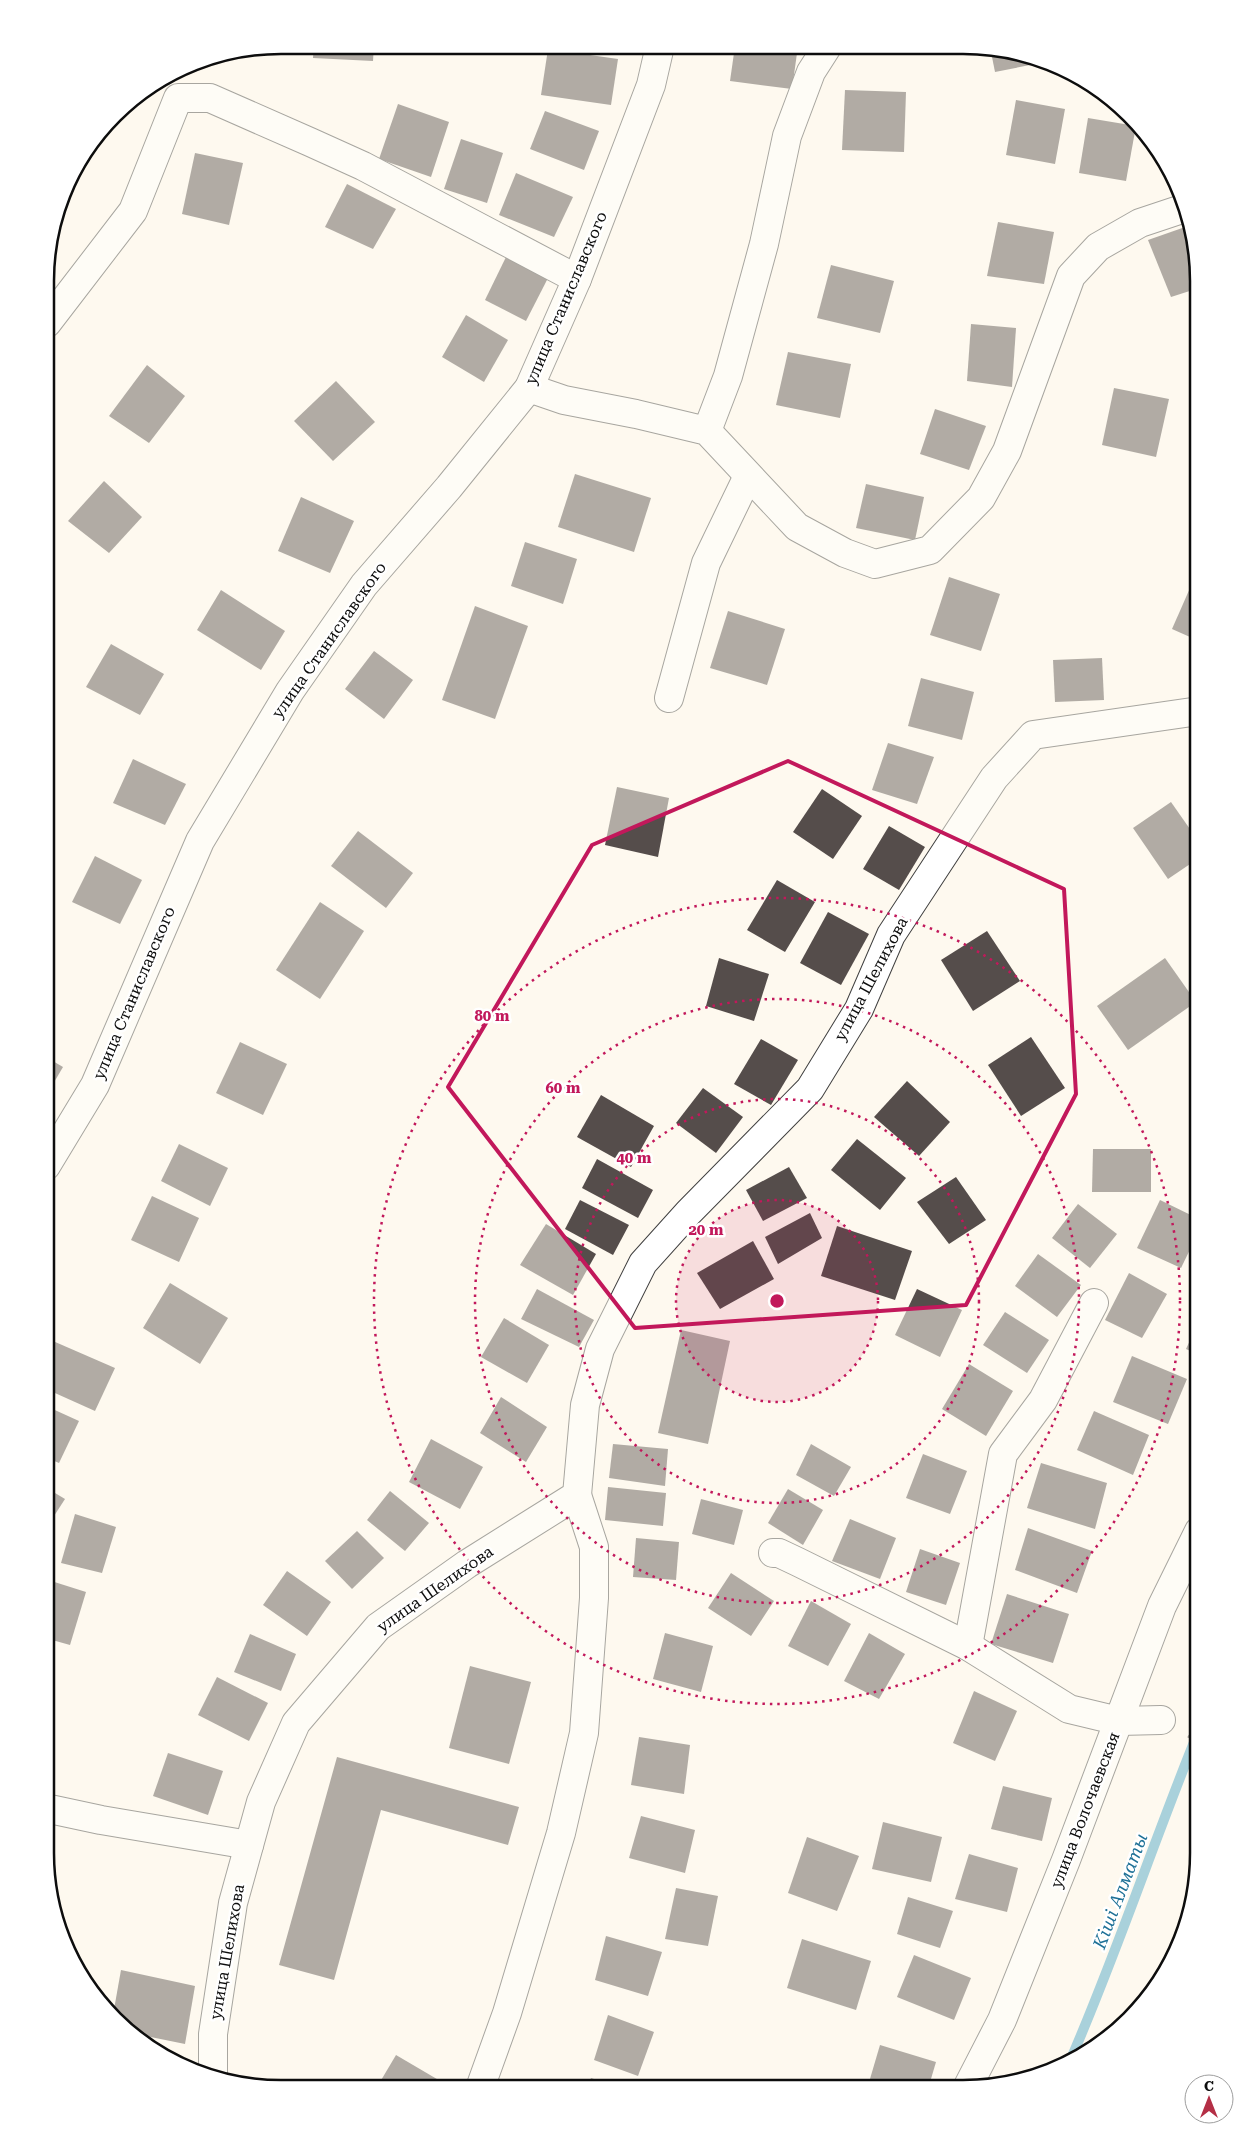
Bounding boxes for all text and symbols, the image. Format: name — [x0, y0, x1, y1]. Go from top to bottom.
street label: улица Станиславского — [521, 208, 611, 387]
street label: улица Станиславского — [268, 558, 390, 722]
street label: улица Станиславского — [89, 903, 179, 1082]
street label: улица Шелихова — [830, 914, 912, 1044]
text: 80 m — [474, 1007, 510, 1025]
text: 60 m — [545, 1079, 581, 1097]
text: 40 m — [616, 1149, 652, 1167]
text: 20 m — [688, 1221, 724, 1239]
centre of rings — [768, 1292, 786, 1310]
street label: улица Шелихова — [373, 1542, 497, 1636]
street label: улица Волочаевская — [1046, 1729, 1124, 1891]
water label: Кіші Алматы — [1088, 1830, 1152, 1953]
street label: улица Шелихова — [206, 1882, 248, 2021]
north arrow — [1184, 2074, 1234, 2124]
text: С — [1204, 2078, 1214, 2094]

